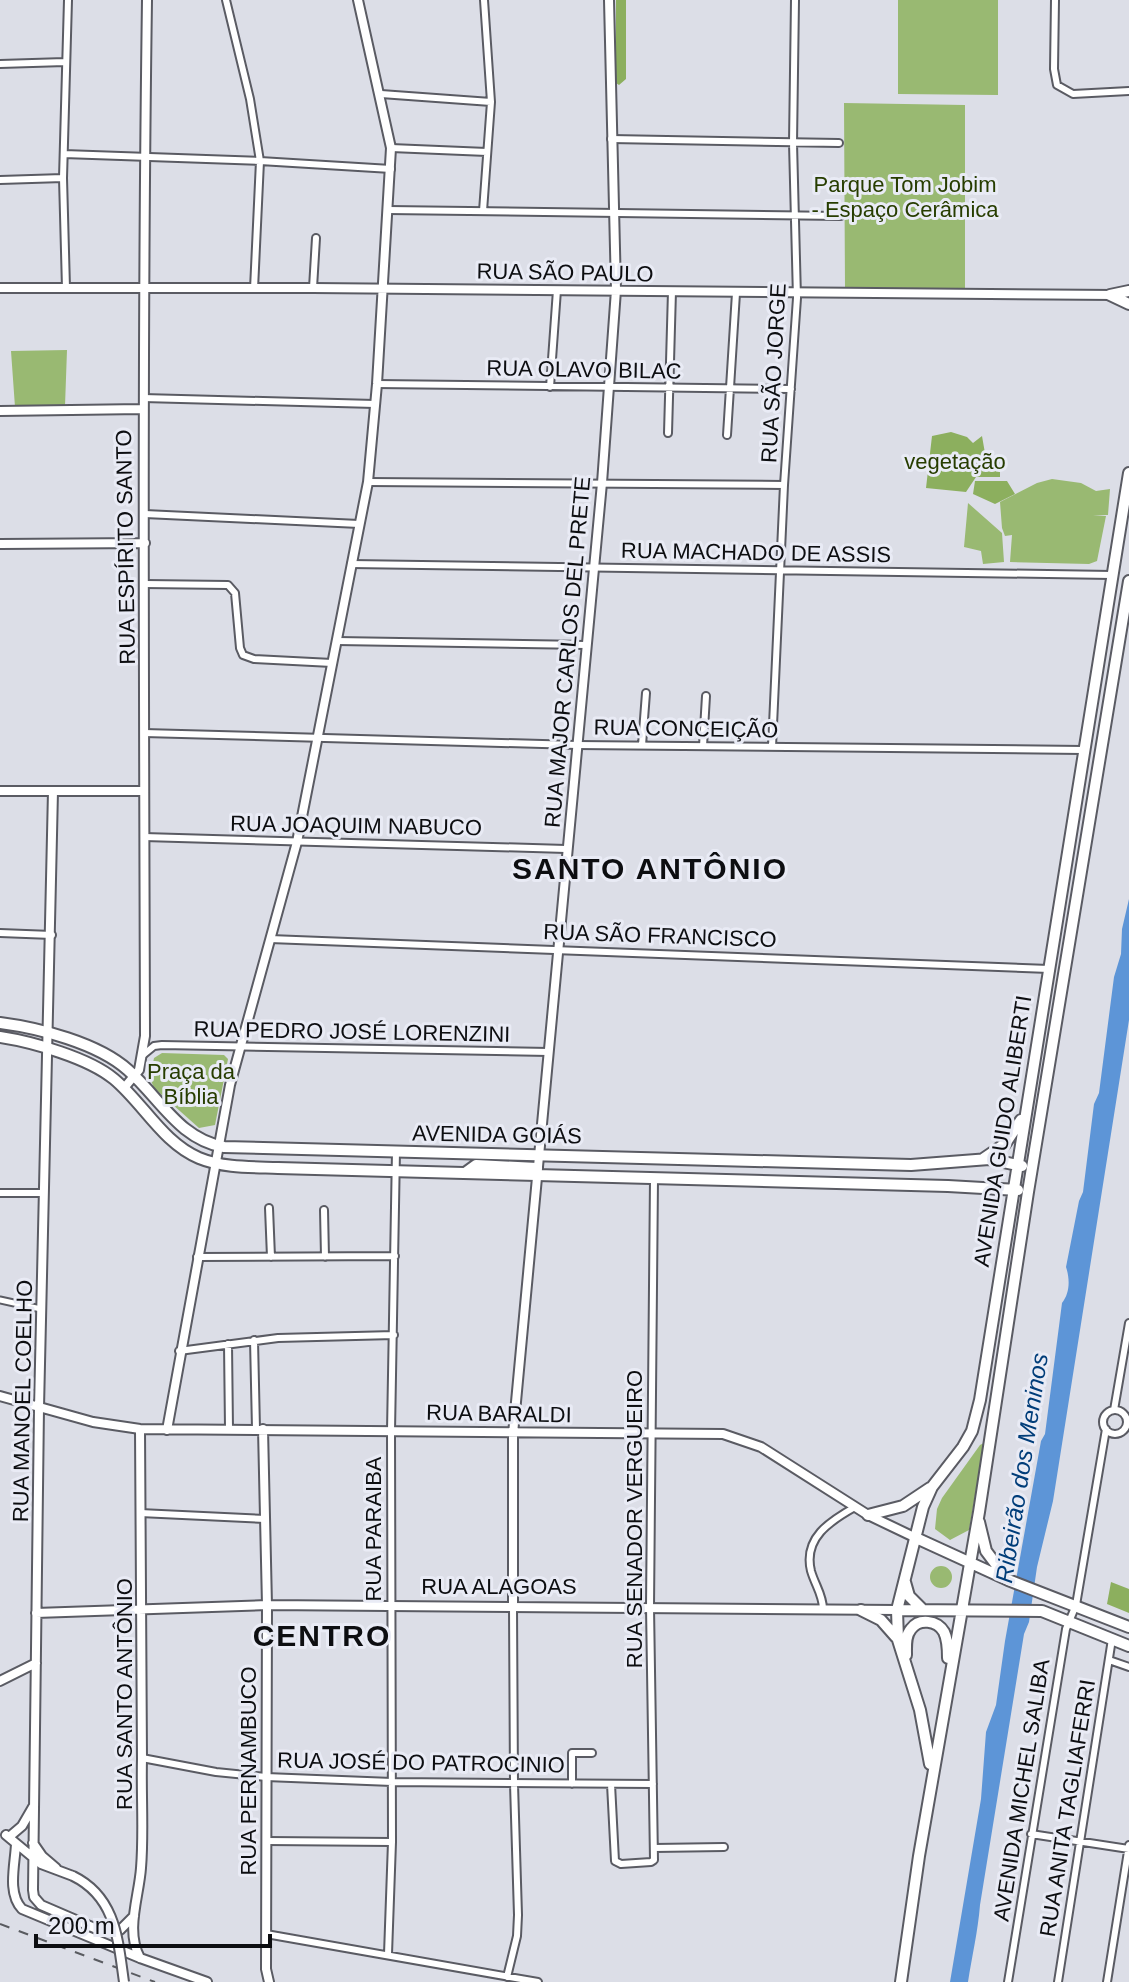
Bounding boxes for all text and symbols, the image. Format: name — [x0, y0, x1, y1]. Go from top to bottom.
park label: Parque Tom Jobim - Espaço Cerâmica — [811, 172, 999, 222]
street label: RUA SÃO PAULO — [476, 258, 654, 287]
street label: RUA SÃO JORGE — [756, 283, 791, 463]
street label: RUA OLAVO BILAC — [486, 355, 682, 384]
street label: RUA ESPÍRITO SANTO — [111, 429, 140, 665]
park label: vegetação — [904, 449, 1006, 474]
street label: RUA MAJOR CARLOS DEL PRETE — [540, 475, 595, 829]
street label: RUA MACHADO DE ASSIS — [621, 538, 891, 567]
street label: RUA CONCEIÇÃO — [593, 714, 778, 743]
street label: RUA JOAQUIM NABUCO — [230, 811, 482, 840]
district label: SANTO ANTÔNIO — [512, 852, 788, 885]
street label: RUA SÃO FRANCISCO — [543, 919, 777, 952]
street label: AVENIDA GUIDO ALIBERTI — [969, 994, 1036, 1268]
street label: RUA PEDRO JOSÉ LORENZINI — [193, 1016, 510, 1047]
park label: Praça da Bíblia — [147, 1059, 236, 1109]
street label: AVENIDA GOIÁS — [412, 1121, 582, 1148]
street label: RUA MANOEL COELHO — [8, 1280, 37, 1522]
water label: Ribeirão dos Meninos — [990, 1351, 1053, 1585]
street label: RUA SENADOR VERGUEIRO — [622, 1370, 647, 1668]
street label: RUA BARALDI — [426, 1400, 572, 1427]
street label: RUA PARAIBA — [361, 1456, 386, 1602]
street label: RUA ALAGOAS — [421, 1574, 577, 1599]
street label: RUA SANTO ANTÔNIO — [112, 1578, 137, 1810]
district label: CENTRO — [253, 1619, 391, 1652]
street label: AVENIDA MICHEL SALIBA — [988, 1657, 1055, 1923]
street label: RUA PERNAMBUCO — [236, 1666, 261, 1876]
street label: RUA ANITA TAGLIAFERRI — [1035, 1678, 1100, 1939]
street label: RUA JOSÉ DO PATROCINIO — [277, 1747, 565, 1778]
scale bar — [36, 1898, 270, 1948]
text: 200 m — [48, 1912, 115, 1939]

